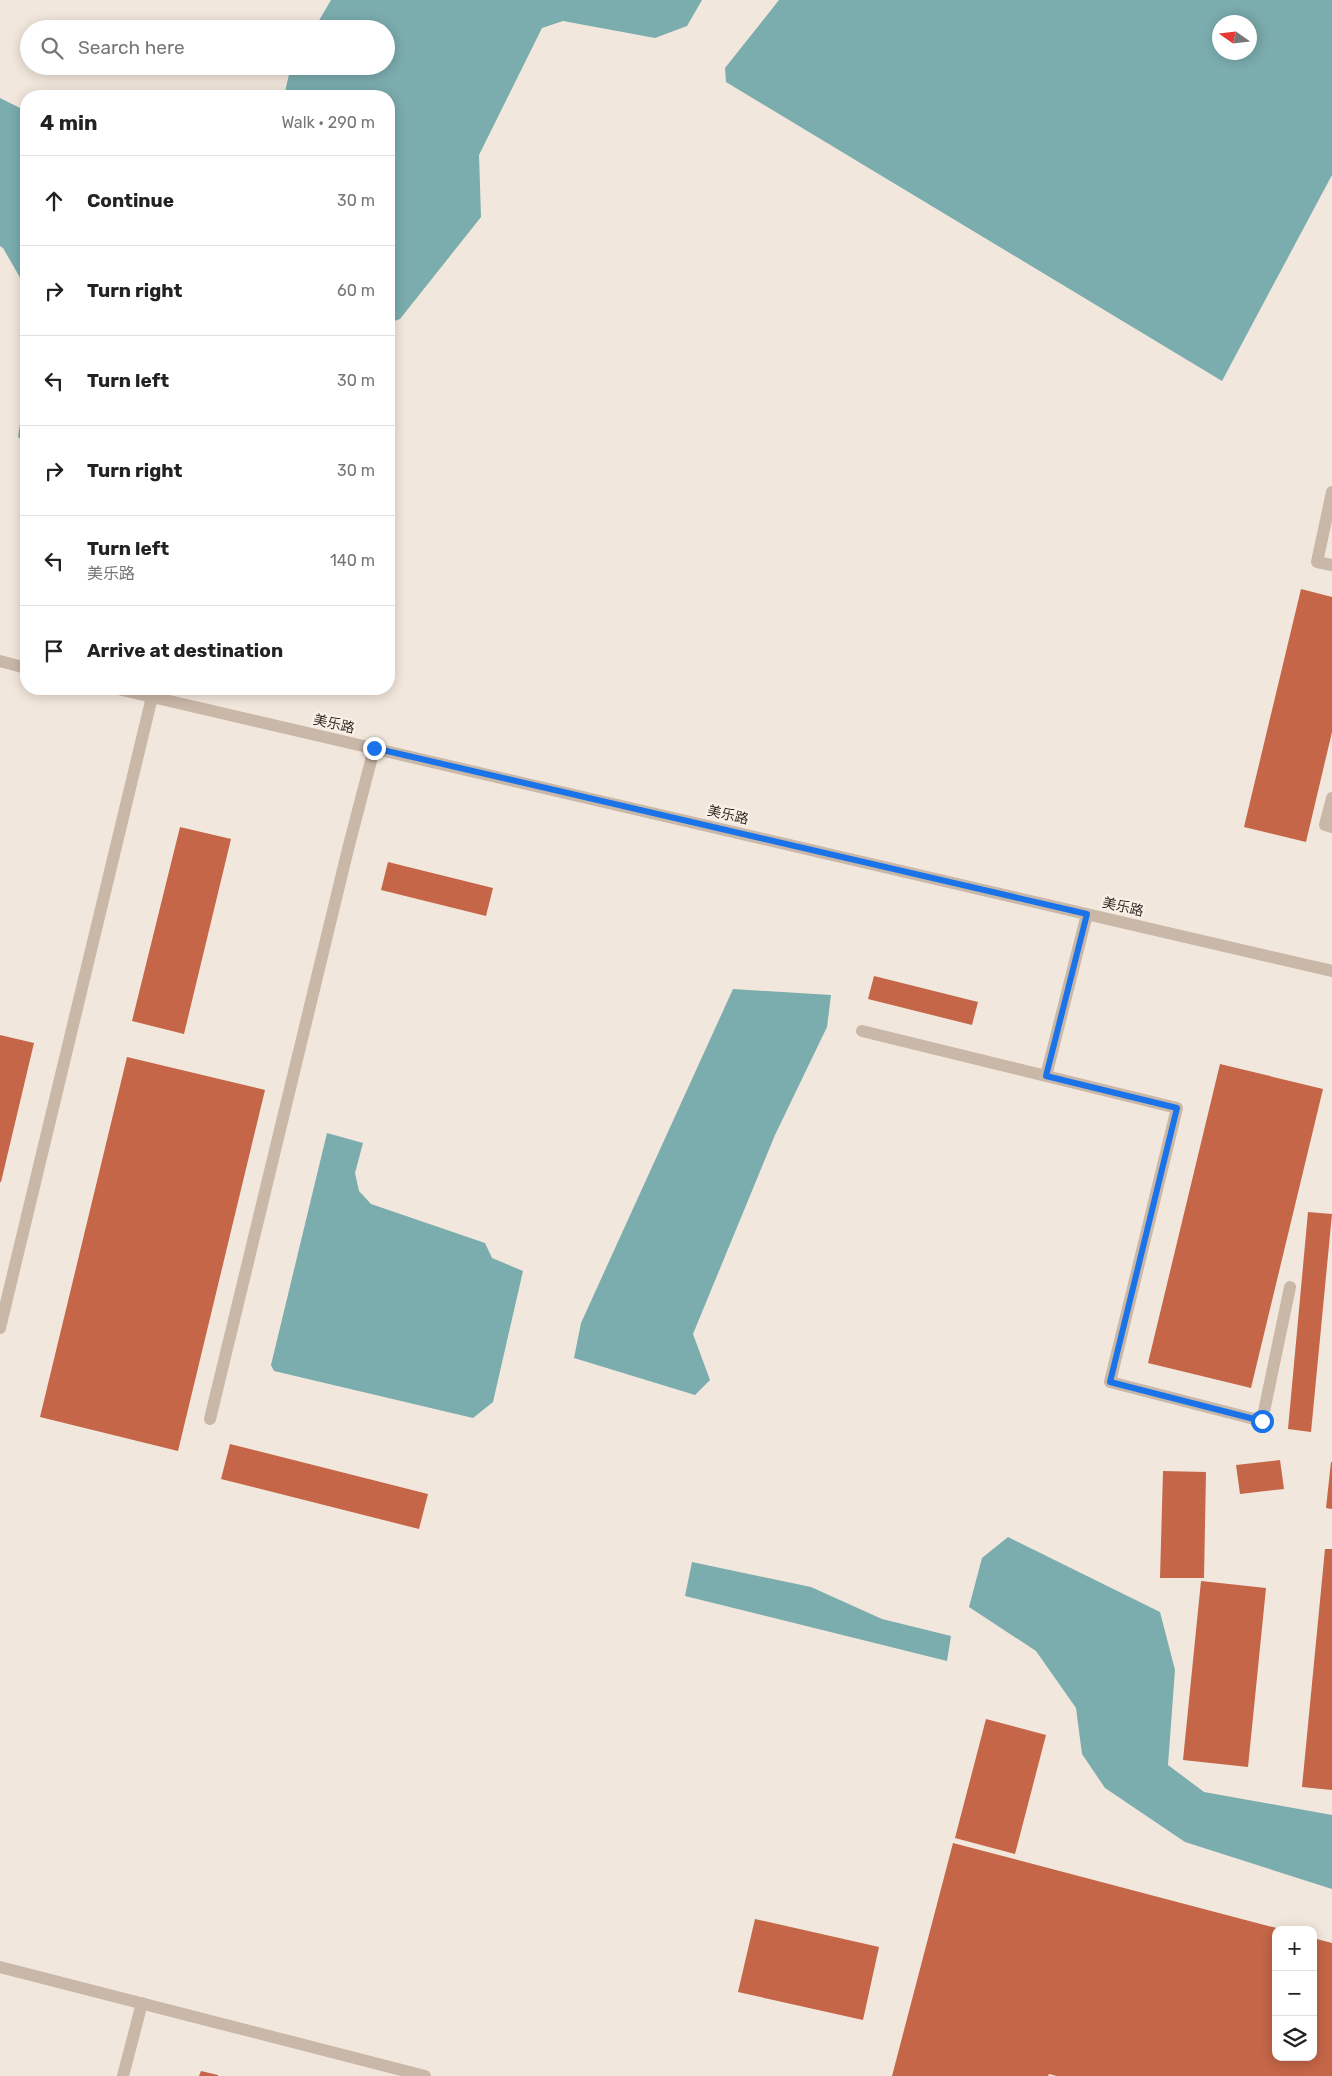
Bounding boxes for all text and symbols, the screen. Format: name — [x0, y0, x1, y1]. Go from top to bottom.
north arrow — [1212, 15, 1257, 60]
search box — [20, 20, 395, 75]
icon: search — [38, 34, 66, 62]
text: Search here — [78, 36, 185, 59]
text: 4 min — [40, 110, 98, 135]
text: Walk · 290 m — [281, 113, 375, 132]
icon: ahead — [40, 187, 68, 215]
text: Continue — [87, 189, 174, 212]
text: 30 m — [337, 191, 375, 210]
icon: right — [40, 277, 68, 305]
text: Turn right — [87, 279, 182, 302]
text: 60 m — [337, 281, 375, 300]
icon: left — [40, 367, 68, 395]
text: Turn left — [87, 369, 169, 392]
text: 30 m — [337, 371, 375, 390]
icon: right — [40, 457, 68, 485]
text: Turn right — [87, 459, 182, 482]
text: 30 m — [337, 461, 375, 480]
text: Turn left — [87, 537, 169, 560]
icon: left — [40, 547, 68, 575]
text: 140 m — [330, 551, 375, 570]
text: 美乐路 — [87, 564, 135, 583]
icon: arrive — [40, 637, 68, 665]
text: Arrive at destination — [87, 639, 283, 662]
street label: 美乐路 — [312, 711, 356, 737]
route end — [363, 737, 386, 760]
street label: 美乐路 — [706, 802, 750, 828]
street label: 美乐路 — [1101, 894, 1145, 920]
route start — [1251, 1410, 1274, 1433]
map controls — [1272, 1926, 1317, 2061]
button: + — [1272, 1926, 1317, 1971]
button: − — [1272, 1971, 1317, 2016]
button: layers — [1272, 2016, 1317, 2061]

